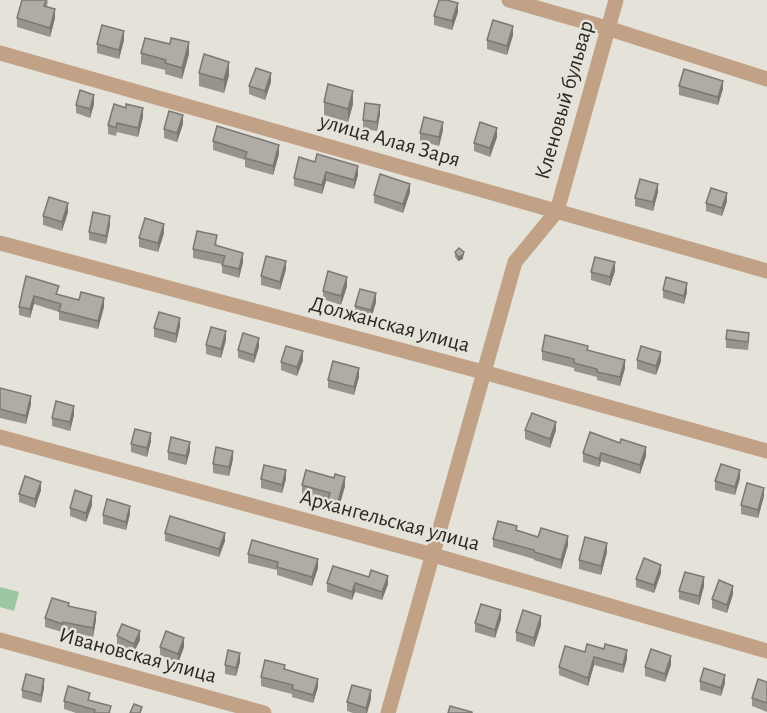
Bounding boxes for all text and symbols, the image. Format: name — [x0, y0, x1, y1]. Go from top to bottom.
street label: Кленовый бульвар — [531, 18, 597, 182]
street label: улица Алая Заря — [316, 109, 463, 171]
street label: Должанская улица — [308, 292, 472, 356]
street label: Архангельская улица — [298, 485, 482, 555]
street label: Ивановская улица — [57, 623, 219, 687]

